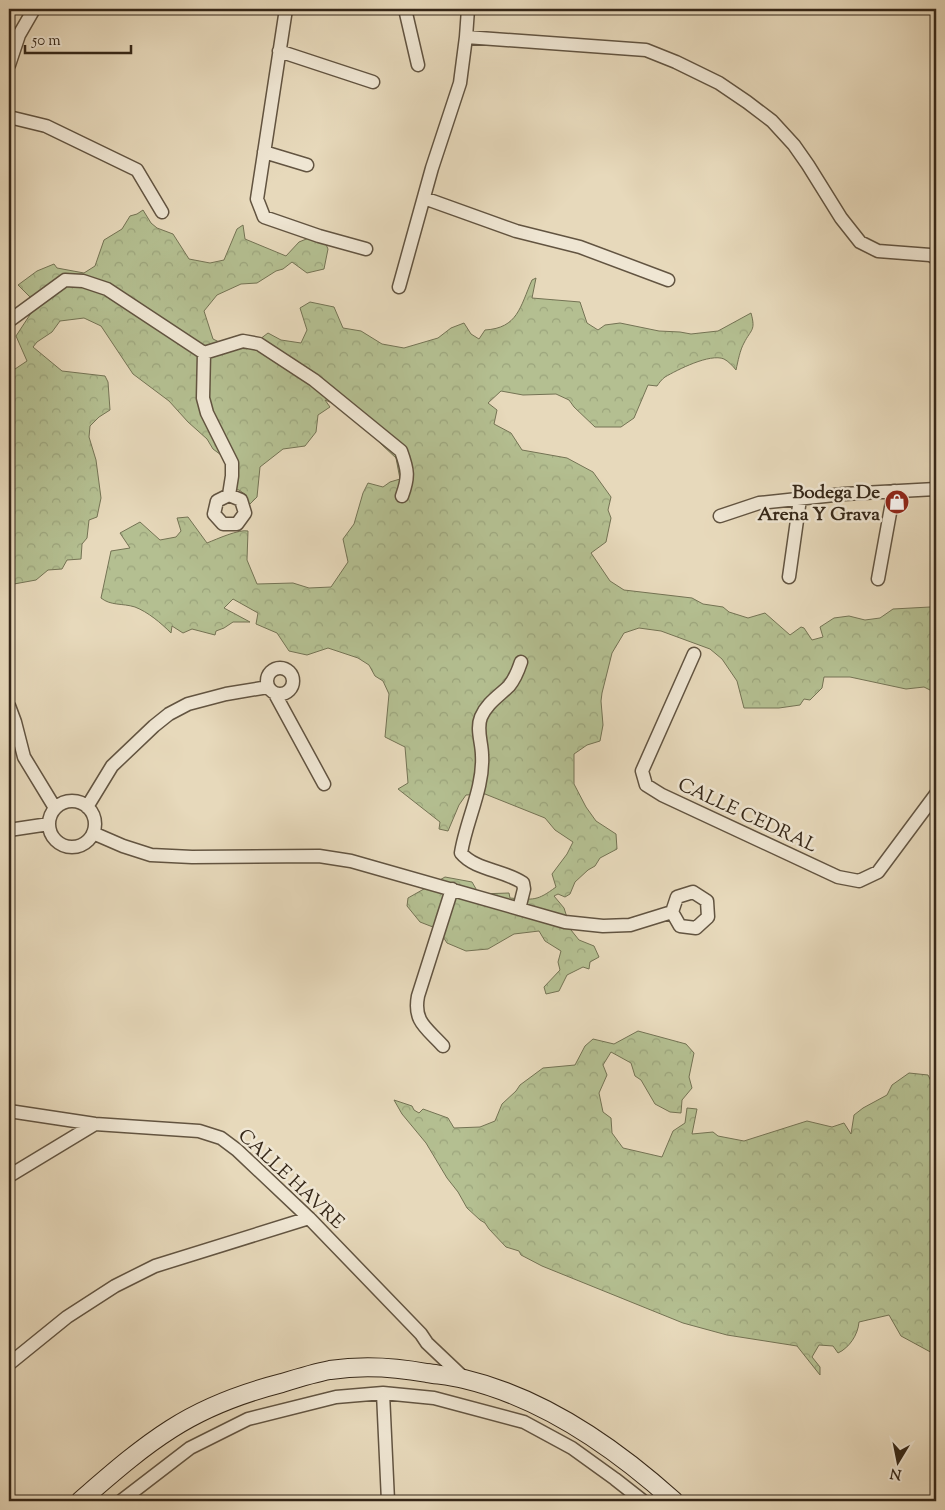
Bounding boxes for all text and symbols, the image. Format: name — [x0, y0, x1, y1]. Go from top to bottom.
scale bar — [25, 22, 131, 54]
text: 50 m — [31, 31, 61, 52]
place label: Bodega De Arena Y Grava — [758, 480, 880, 529]
shop icon: Bodega De Arena Y Grava — [884, 489, 910, 515]
street label: CALLE CEDRAL — [673, 772, 821, 861]
street label: CALLE HAVRE — [231, 1123, 350, 1237]
north arrow — [872, 1438, 922, 1488]
text: N — [889, 1462, 903, 1484]

